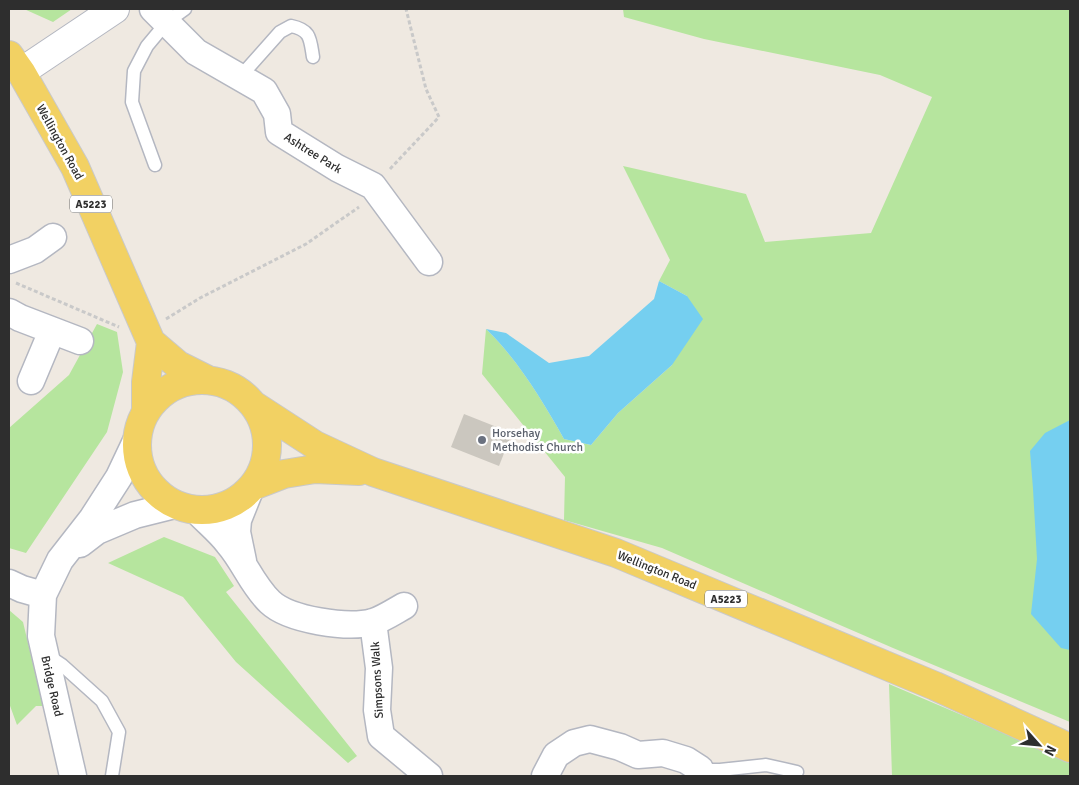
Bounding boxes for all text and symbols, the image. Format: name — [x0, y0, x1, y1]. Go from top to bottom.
street label: Wellington Road — [33, 102, 86, 183]
street label: Ashtree Park — [281, 130, 344, 177]
road number: A5223 — [70, 195, 112, 212]
place label: Horsehay Methodist Church — [492, 426, 583, 455]
marker: Horsehay Methodist Church — [476, 434, 488, 446]
street label: Wellington Road — [615, 548, 699, 593]
road number: A5223 — [705, 590, 747, 608]
street label: Simpsons Walk — [368, 641, 387, 719]
street label: Bridge Road — [37, 654, 66, 718]
north arrow — [1014, 720, 1064, 770]
text: N — [1040, 742, 1060, 759]

